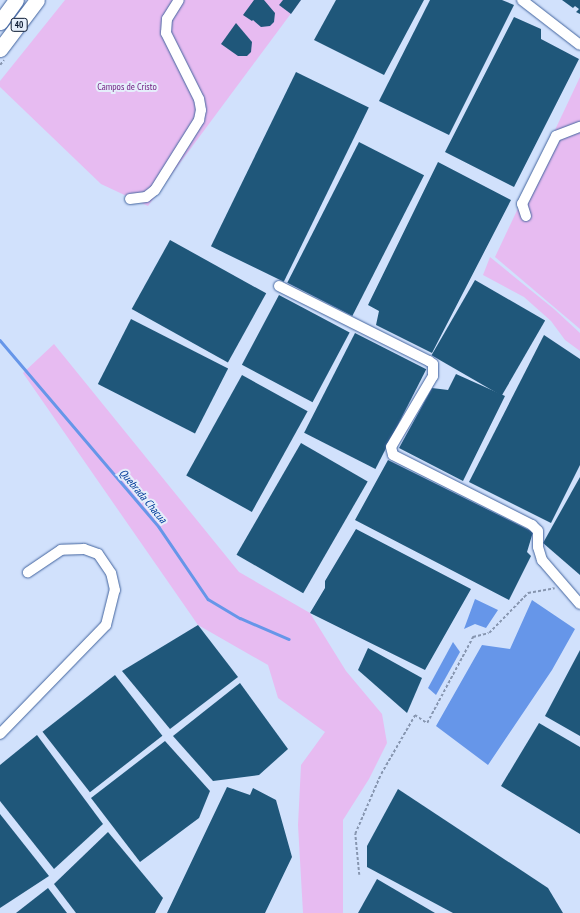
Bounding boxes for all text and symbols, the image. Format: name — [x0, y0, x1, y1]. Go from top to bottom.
road number: 40 — [10, 18, 28, 32]
park label: Campos de Cristo — [97, 81, 157, 93]
water label: Quebrada Chacua — [117, 466, 169, 526]

